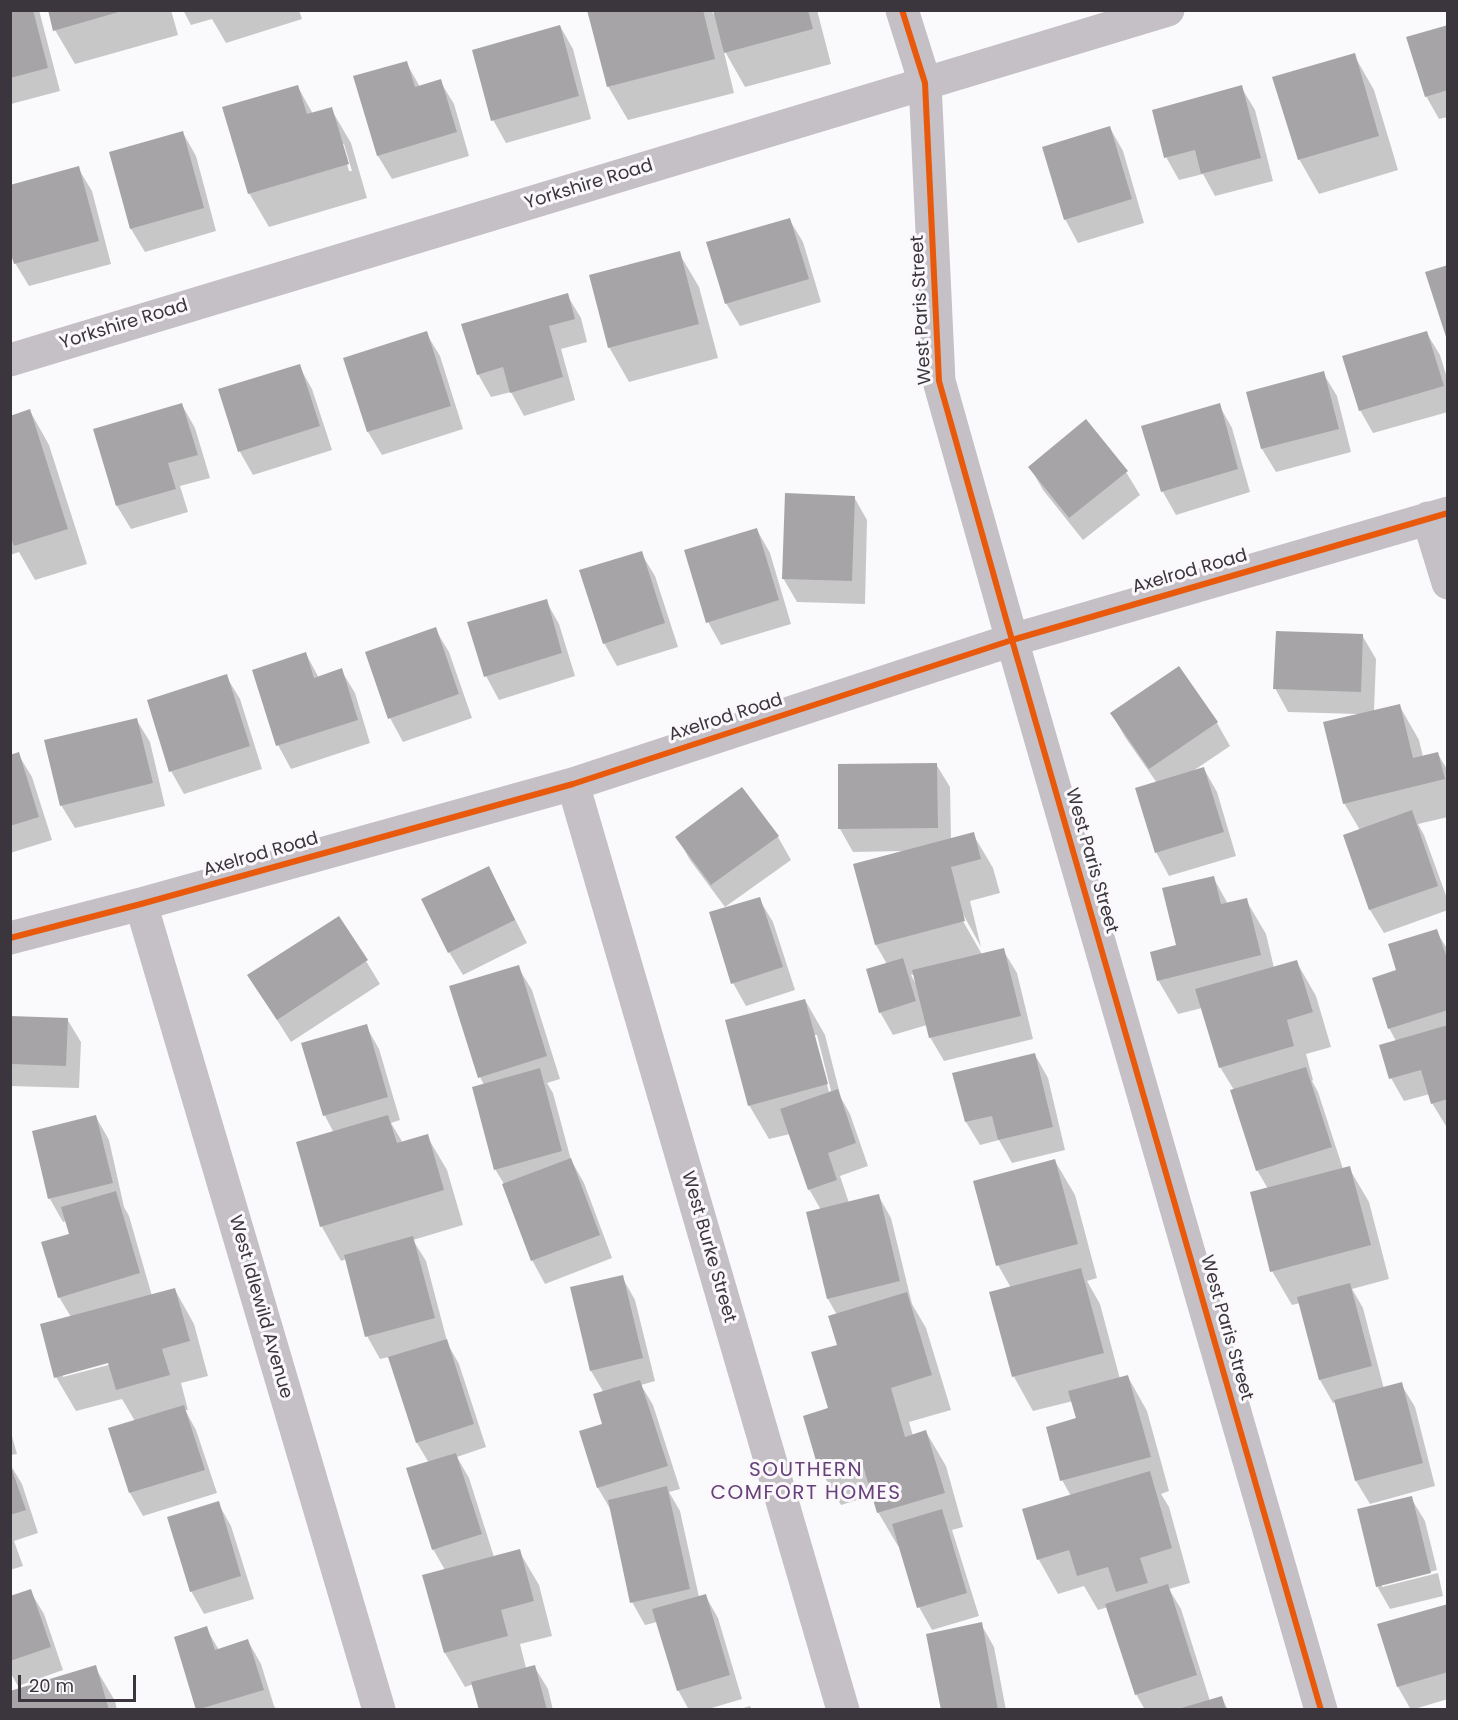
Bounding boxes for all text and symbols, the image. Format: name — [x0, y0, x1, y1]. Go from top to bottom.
street label: Yorkshire Road — [522, 155, 656, 215]
street label: West Paris Street — [907, 234, 937, 386]
street label: Yorkshire Road — [57, 295, 191, 355]
street label: Axelrod Road — [1130, 545, 1250, 599]
street label: Axelrod Road — [666, 689, 786, 747]
street label: West Paris Street — [1060, 786, 1122, 936]
street label: Axelrod Road — [201, 828, 321, 882]
street label: West Burke Street — [676, 1169, 740, 1325]
street label: West Idlewild Avenue — [223, 1213, 297, 1401]
street label: West Paris Street — [1195, 1253, 1257, 1403]
district label: SOUTHERN COMFORT HOMES — [711, 1459, 901, 1506]
scale bar — [21, 1663, 140, 1701]
text: 20 m — [29, 1673, 74, 1698]

